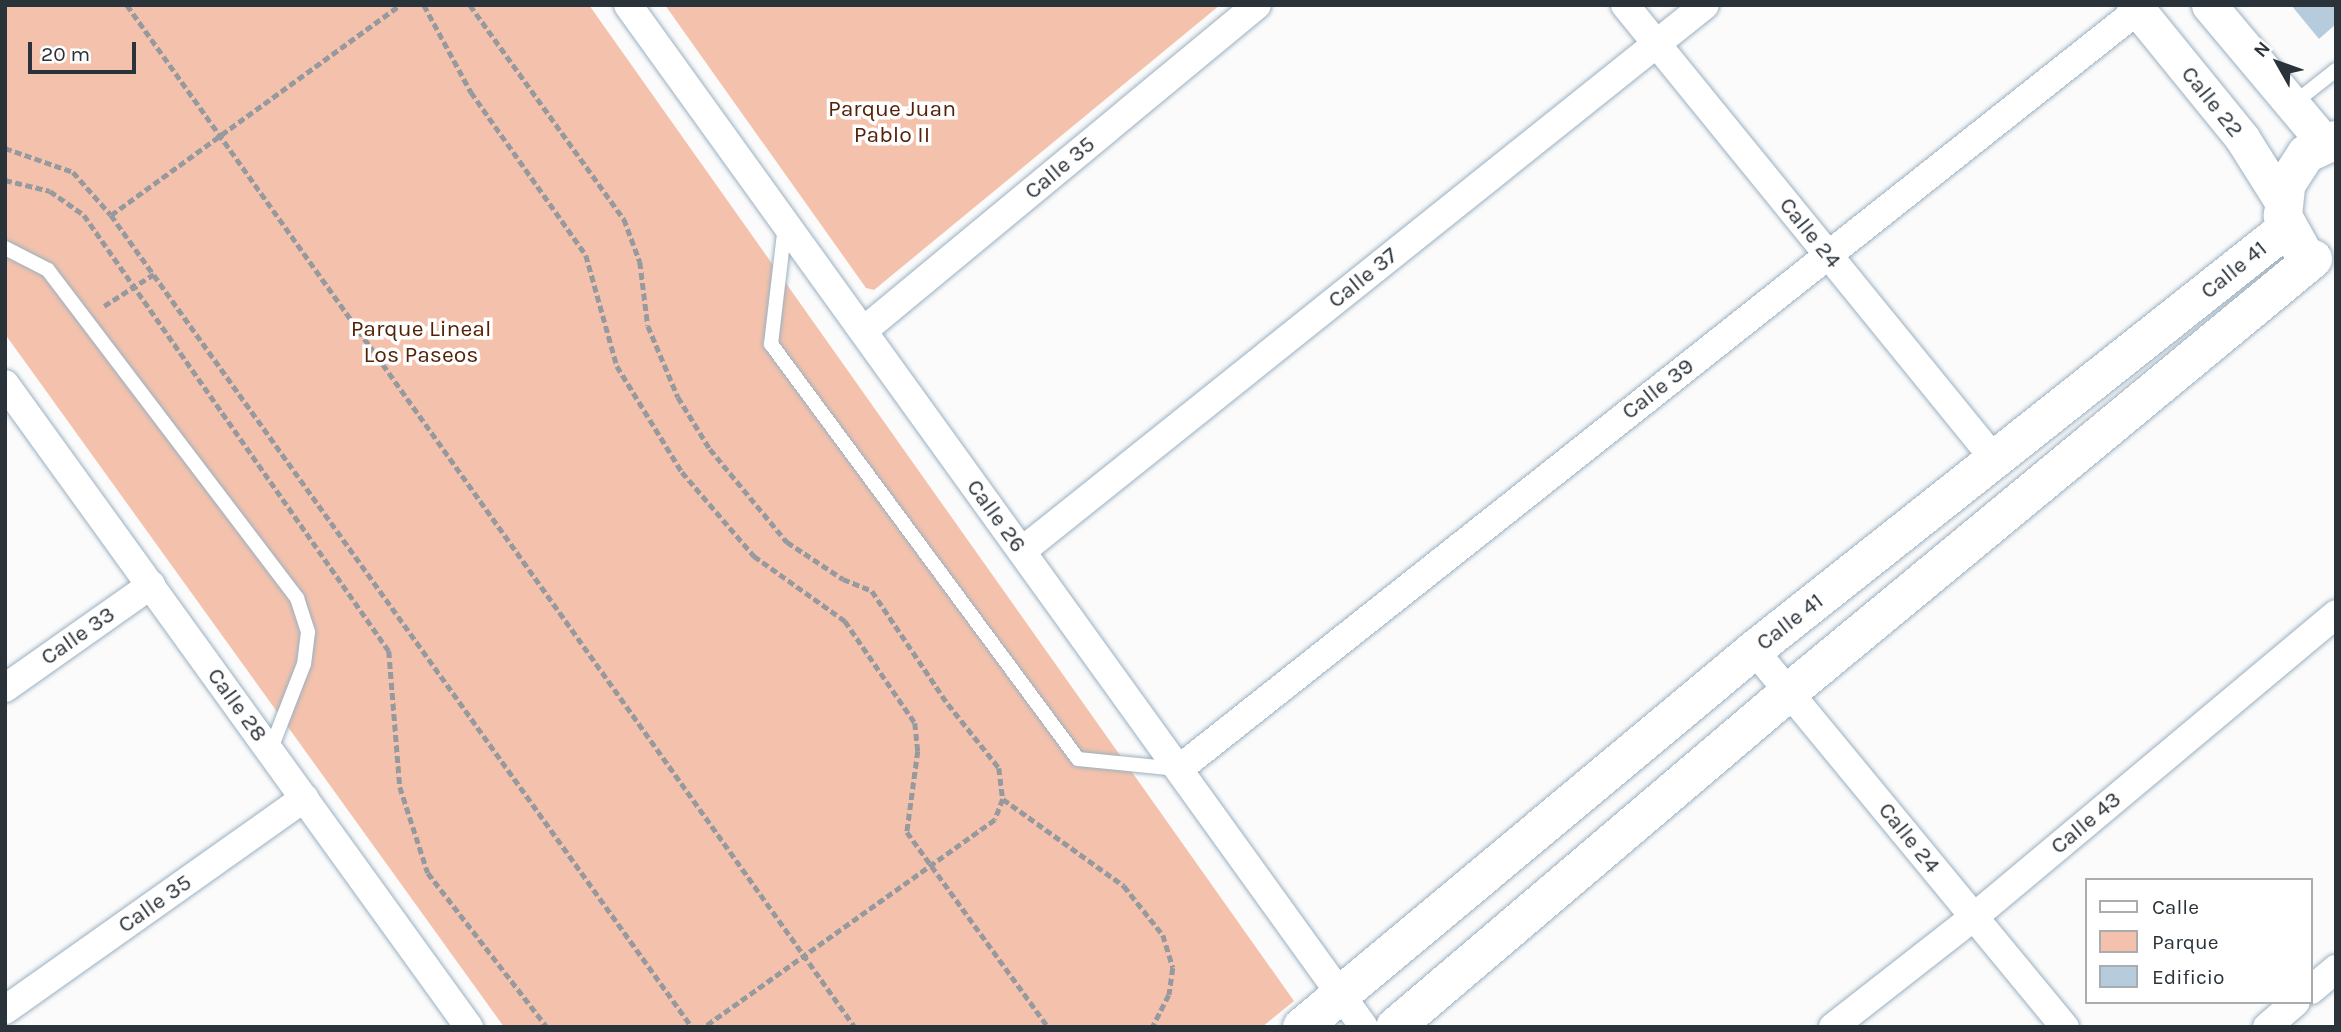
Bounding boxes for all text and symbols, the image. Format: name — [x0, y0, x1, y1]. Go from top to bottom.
scale bar — [32, 28, 140, 72]
north arrow — [2243, 28, 2313, 98]
text: N — [2249, 37, 2275, 62]
text: 20 m — [41, 42, 90, 66]
street label: Calle 22 — [2175, 61, 2249, 143]
park label: Parque Juan Pablo II — [828, 95, 956, 149]
street label: Calle 35 — [1019, 131, 1101, 205]
street label: Calle 24 — [1773, 192, 1847, 274]
street label: Calle 41 — [2195, 235, 2273, 305]
street label: Calle 37 — [1323, 242, 1403, 314]
park label: Parque Lineal Los Paseos — [351, 315, 491, 369]
street label: Calle 39 — [1616, 352, 1700, 426]
street label: Calle 26 — [960, 474, 1032, 558]
street label: Calle 41 — [1751, 587, 1829, 657]
street label: Calle 33 — [36, 601, 120, 671]
street label: Calle 28 — [201, 663, 273, 747]
street label: Calle 43 — [2045, 786, 2127, 860]
street label: Calle 24 — [1872, 797, 1946, 879]
street label: Calle 35 — [113, 869, 197, 939]
legend — [2086, 878, 2313, 1004]
text: Calle — [2152, 895, 2199, 919]
text: Parque — [2152, 930, 2219, 954]
text: Edificio — [2152, 965, 2225, 989]

